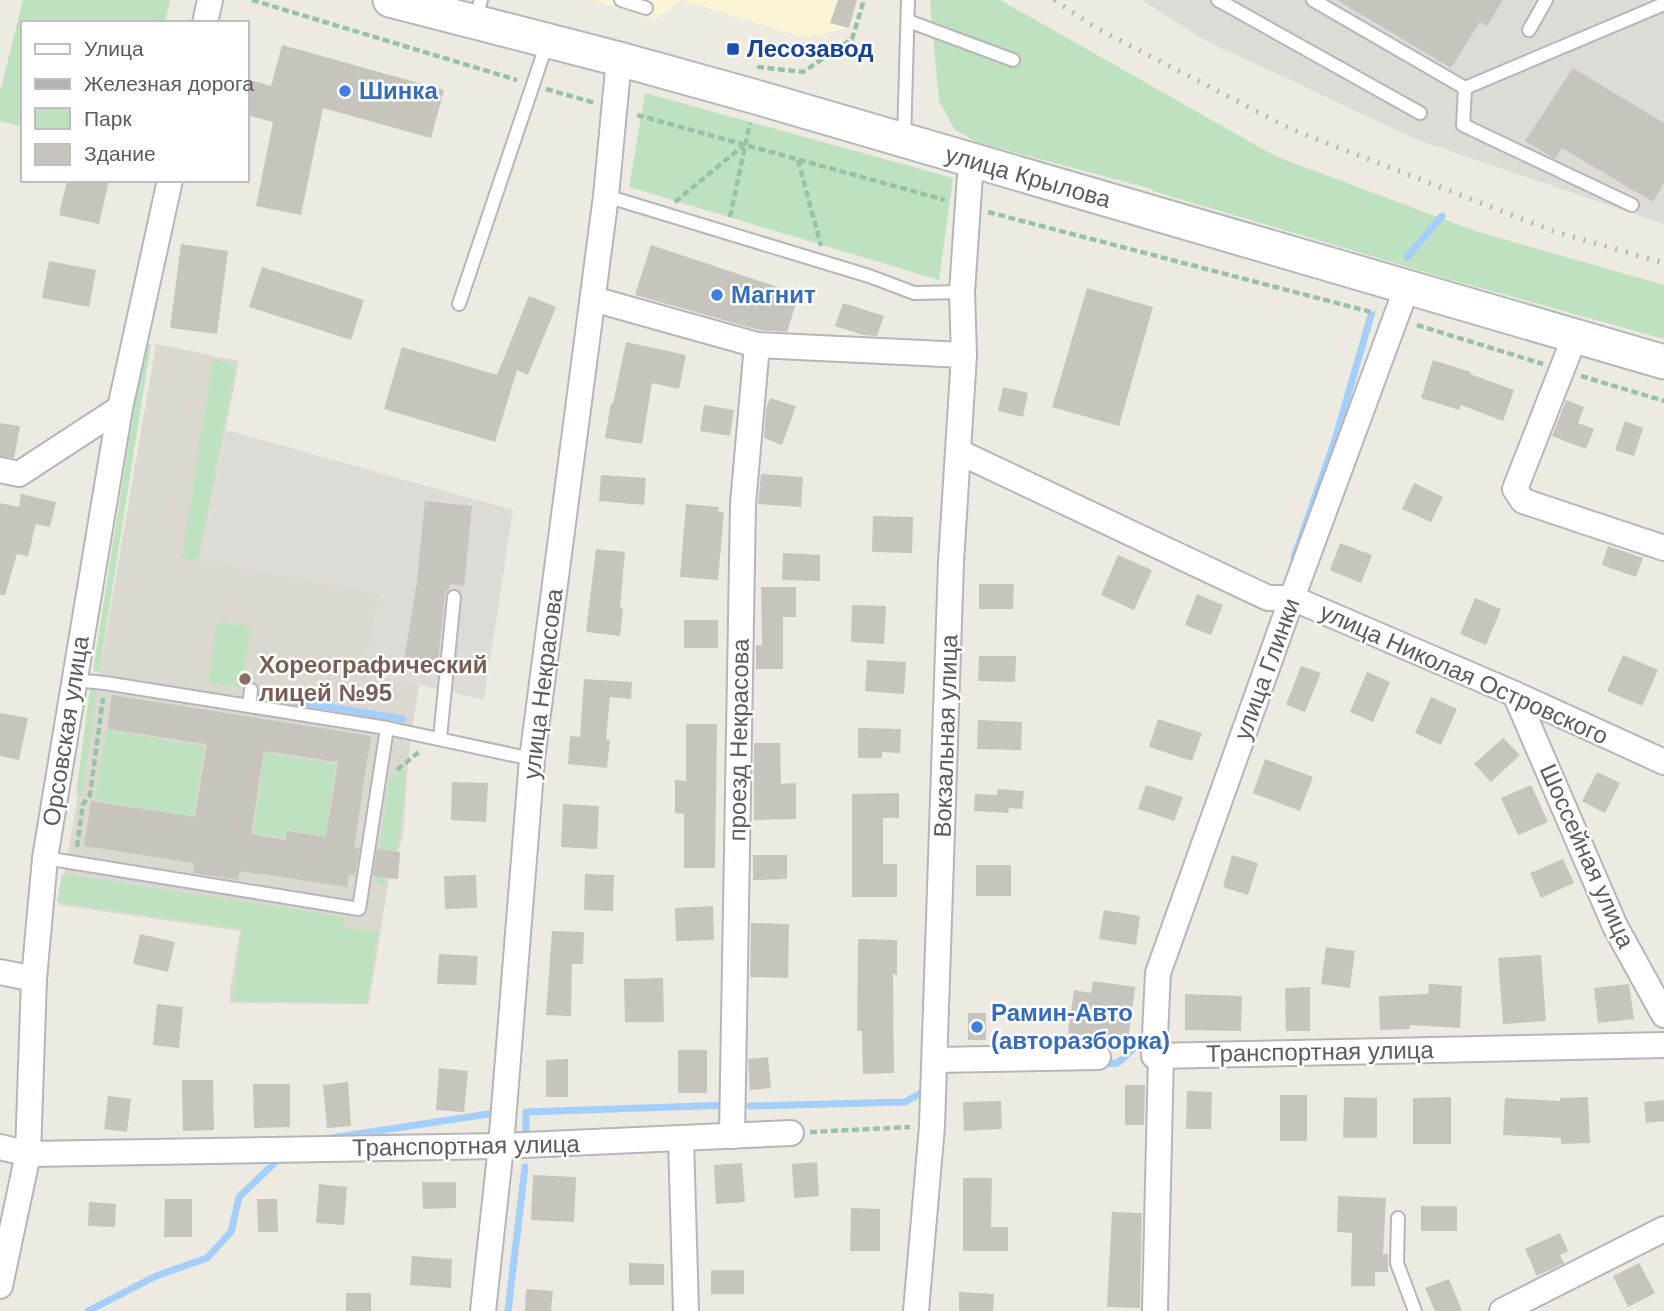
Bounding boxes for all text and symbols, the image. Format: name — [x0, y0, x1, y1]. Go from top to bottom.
legend — [21, 21, 248, 182]
place label: Лесозавод — [747, 35, 874, 62]
text: Улица — [84, 37, 144, 60]
marker: Лесозавод — [725, 41, 741, 57]
text: Железная дорога — [84, 72, 254, 95]
place label: Шинка — [359, 77, 438, 104]
marker: Шинка — [337, 83, 353, 99]
text: Парк — [84, 107, 132, 130]
street label: улица Крылова — [942, 140, 1115, 213]
text: Здание — [84, 142, 156, 165]
place label: Магнит — [731, 281, 816, 308]
marker: Магнит — [709, 287, 725, 303]
street label: улица Некрасова — [517, 586, 568, 781]
street label: улица Глинки — [1228, 594, 1305, 743]
street label: улица Николая Островского — [1316, 598, 1612, 749]
street label: Орсовская улица — [37, 633, 94, 828]
street label: Вокзальная улица — [928, 633, 963, 838]
street label: проезд Некрасова — [723, 638, 754, 842]
place label: Хореографический лицей №95 — [259, 651, 488, 706]
marker: Хореографический лицей №95 — [237, 671, 253, 687]
street label: Шоссейная улица — [1535, 760, 1640, 952]
place label: Рамин-Авто (авторазборка) — [991, 999, 1170, 1054]
marker: Рамин-Авто (авторазборка) — [969, 1019, 985, 1035]
street label: Транспортная улица — [1206, 1036, 1435, 1067]
street label: Транспортная улица — [352, 1130, 581, 1161]

